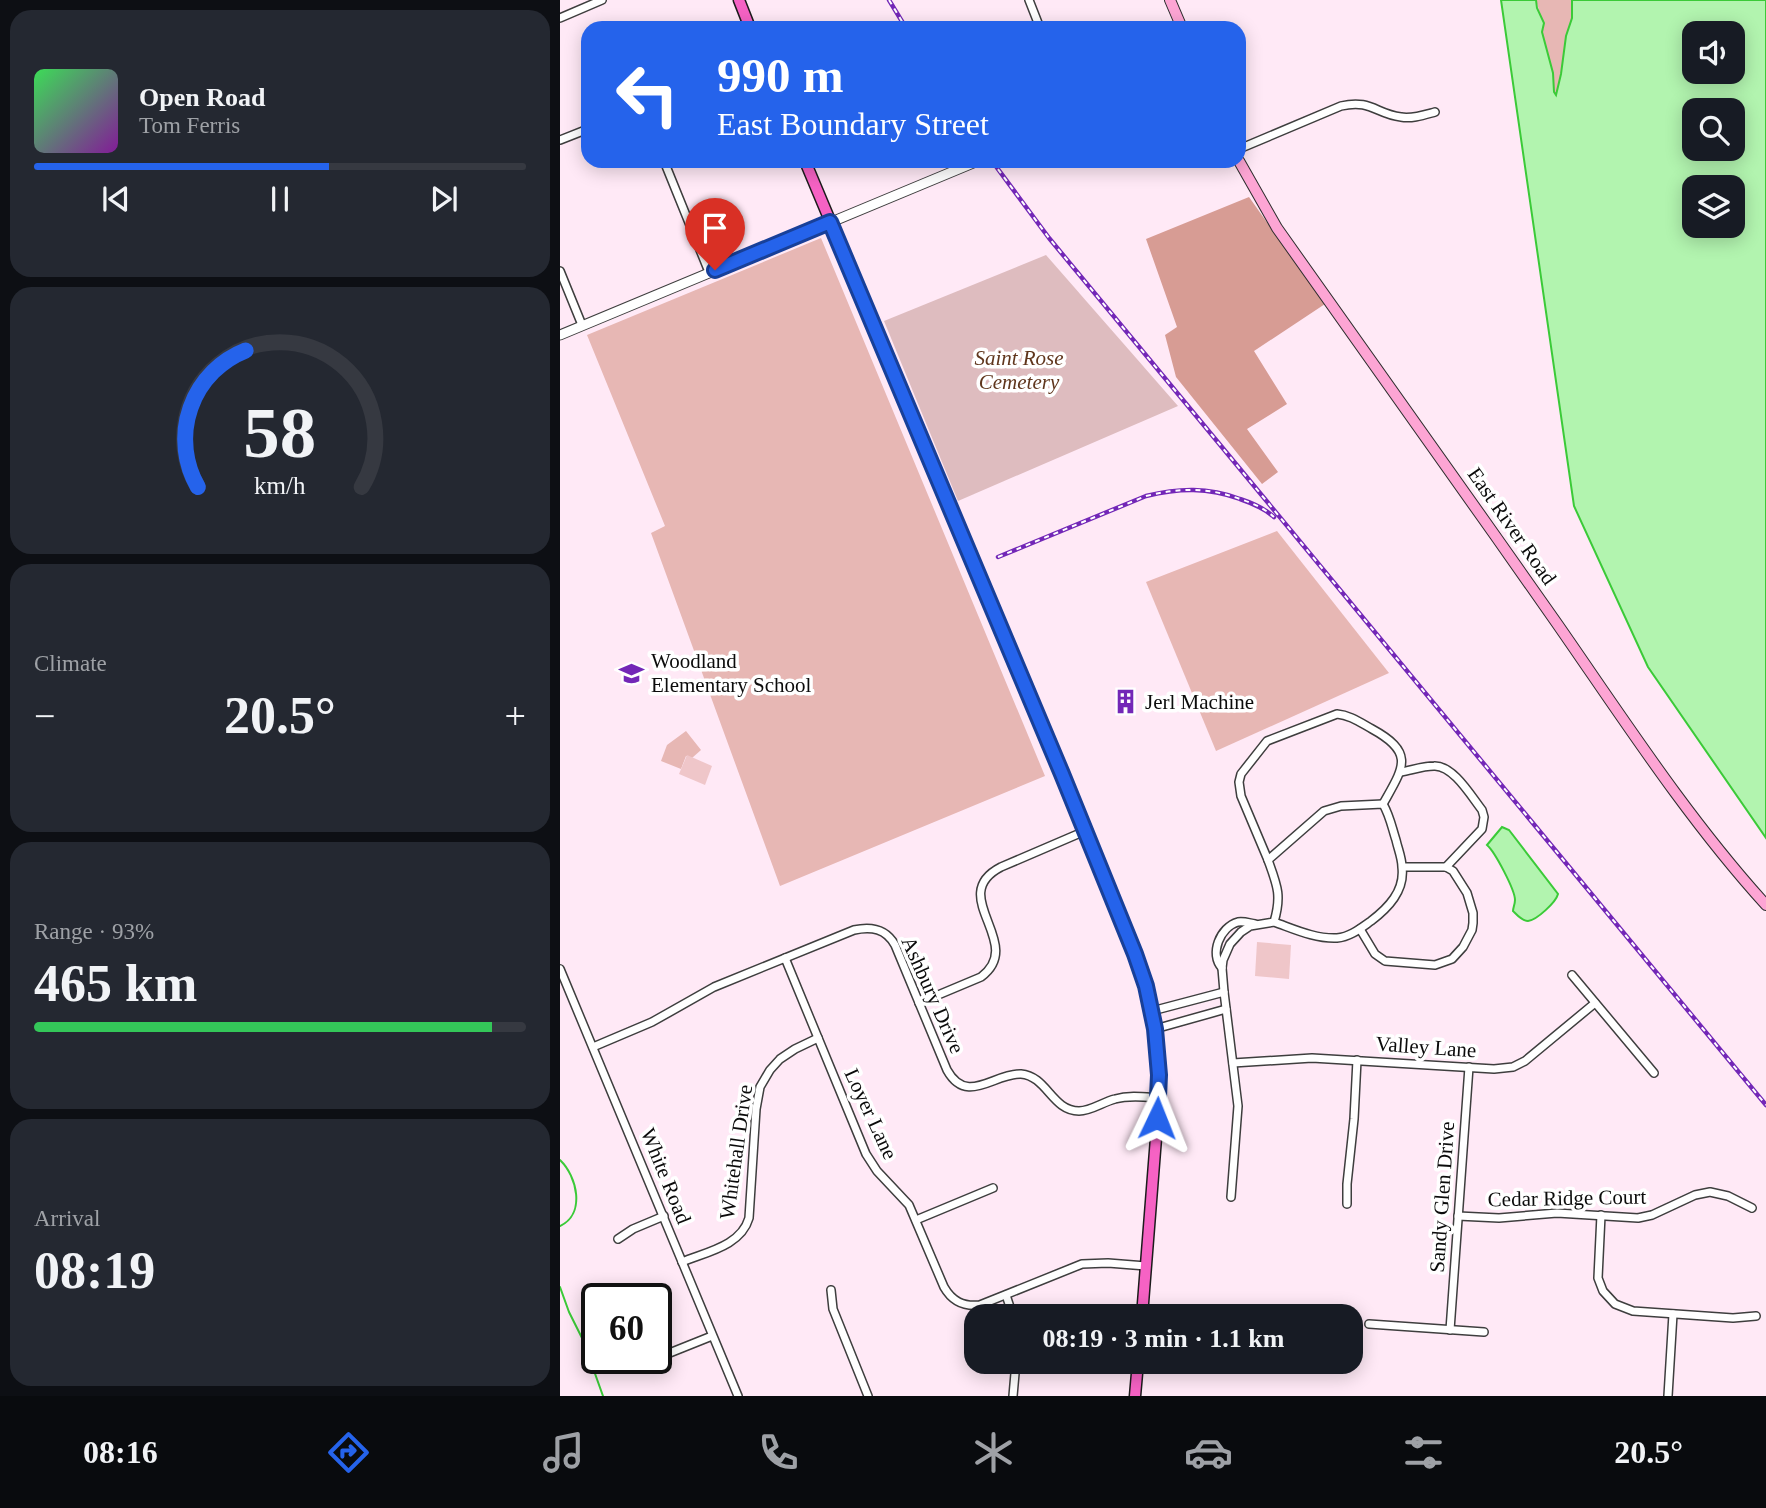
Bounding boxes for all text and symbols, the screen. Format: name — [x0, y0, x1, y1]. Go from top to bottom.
map controls — [1682, 21, 1745, 238]
button: sound — [1682, 21, 1745, 84]
text: 990 m — [717, 48, 844, 103]
icon: left — [602, 49, 693, 140]
text: Open Road — [139, 83, 265, 112]
button: search — [1682, 98, 1745, 161]
text: East Boundary Street — [717, 106, 989, 142]
text: Tom Ferris — [139, 113, 240, 138]
button: layers — [1682, 175, 1745, 238]
icon: previous — [97, 180, 135, 218]
icon: pause — [261, 180, 299, 218]
icon: next — [425, 180, 463, 218]
pin — [685, 198, 745, 270]
icon: arrive — [696, 209, 734, 247]
park label: Saint Rose Cemetery — [974, 346, 1064, 394]
text: 58 — [244, 392, 316, 473]
street label: East River Road — [1463, 463, 1562, 590]
text: km/h — [254, 472, 306, 499]
place label: Woodland Elementary School — [651, 649, 812, 697]
text: Climate — [34, 651, 107, 676]
school or university icon: Woodland Elementary School — [617, 659, 645, 687]
text: 20.5° — [224, 687, 336, 744]
building icon: Jerl Machine — [1111, 688, 1139, 716]
place label: Jerl Machine — [1145, 690, 1254, 714]
text: − — [34, 695, 55, 737]
text: + — [505, 695, 526, 737]
text: Range · 93% — [34, 919, 154, 944]
street label: Ashbury Drive — [897, 933, 969, 1057]
text: 465 km — [34, 955, 197, 1012]
street label: Valley Lane — [1375, 1032, 1477, 1062]
street label: Loyer Lane — [840, 1065, 902, 1163]
position arrow — [1120, 1081, 1194, 1155]
street label: Whitehall Drive — [715, 1083, 757, 1221]
street label: Sandy Glen Drive — [1425, 1121, 1459, 1273]
street label: White Road — [636, 1125, 696, 1228]
street label: Cedar Ridge Court — [1487, 1185, 1647, 1211]
text: Arrival — [34, 1206, 100, 1231]
text: 08:19 — [34, 1242, 155, 1299]
speed limit sign: 60 — [581, 1283, 672, 1374]
text: 08:19 · 3 min · 1.1 km — [1043, 1324, 1284, 1353]
icon: directions — [324, 1428, 373, 1477]
icon: music — [539, 1428, 588, 1477]
icon: phone — [754, 1428, 803, 1477]
icon: climate — [969, 1428, 1018, 1477]
icon: car — [1184, 1428, 1233, 1477]
icon: filters — [1399, 1428, 1448, 1477]
text: 08:16 — [83, 1434, 158, 1470]
text: 20.5° — [1614, 1434, 1683, 1470]

